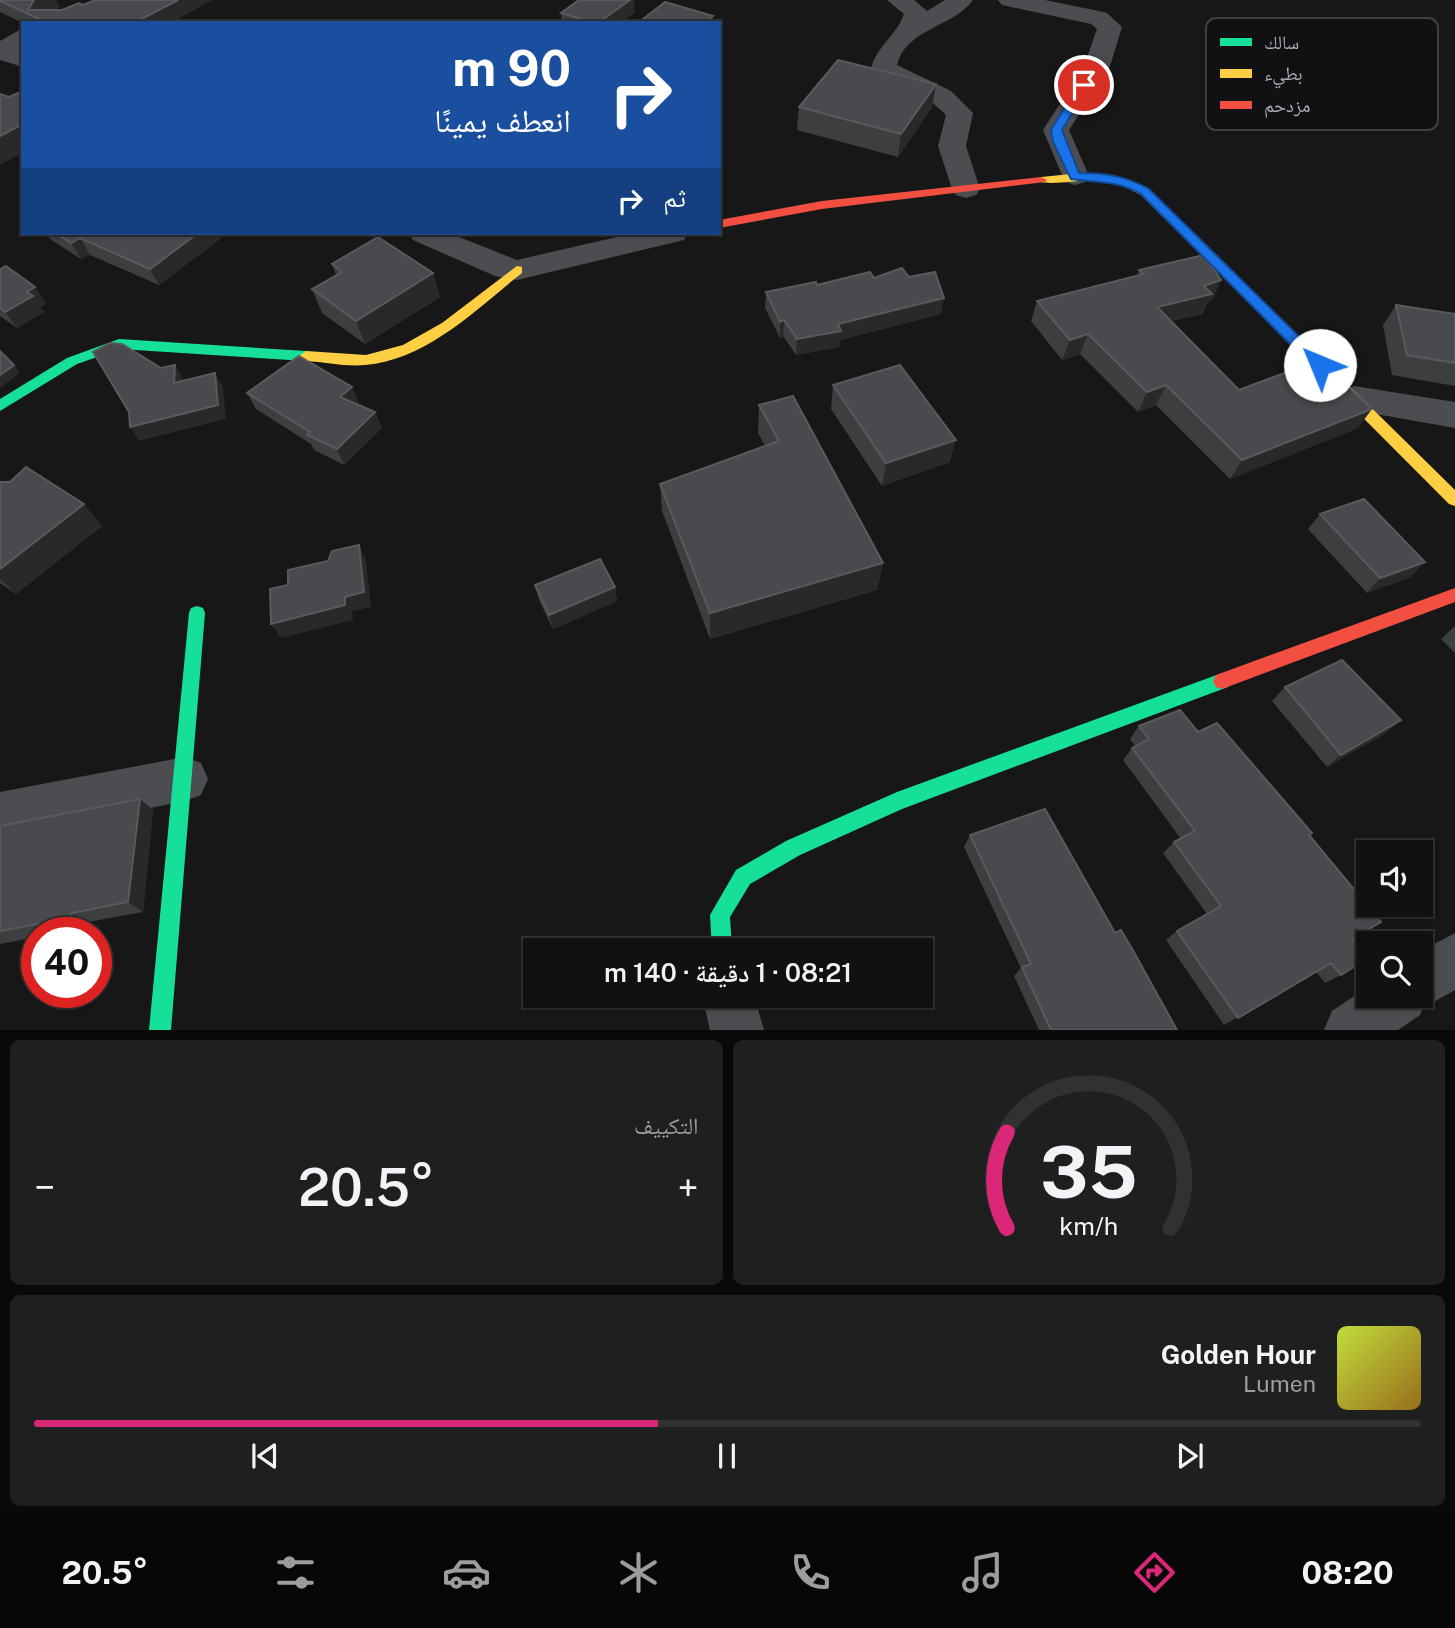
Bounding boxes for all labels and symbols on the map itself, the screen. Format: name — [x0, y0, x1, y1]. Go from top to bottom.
legend — [1206, 18, 1438, 130]
text: سالك — [1264, 31, 1299, 53]
pin — [1054, 55, 1114, 115]
text: بطيء — [1264, 62, 1303, 89]
text: مزدحم — [1264, 94, 1310, 118]
position arrow — [1283, 328, 1357, 402]
speed limit sign: 40 — [21, 917, 112, 1008]

